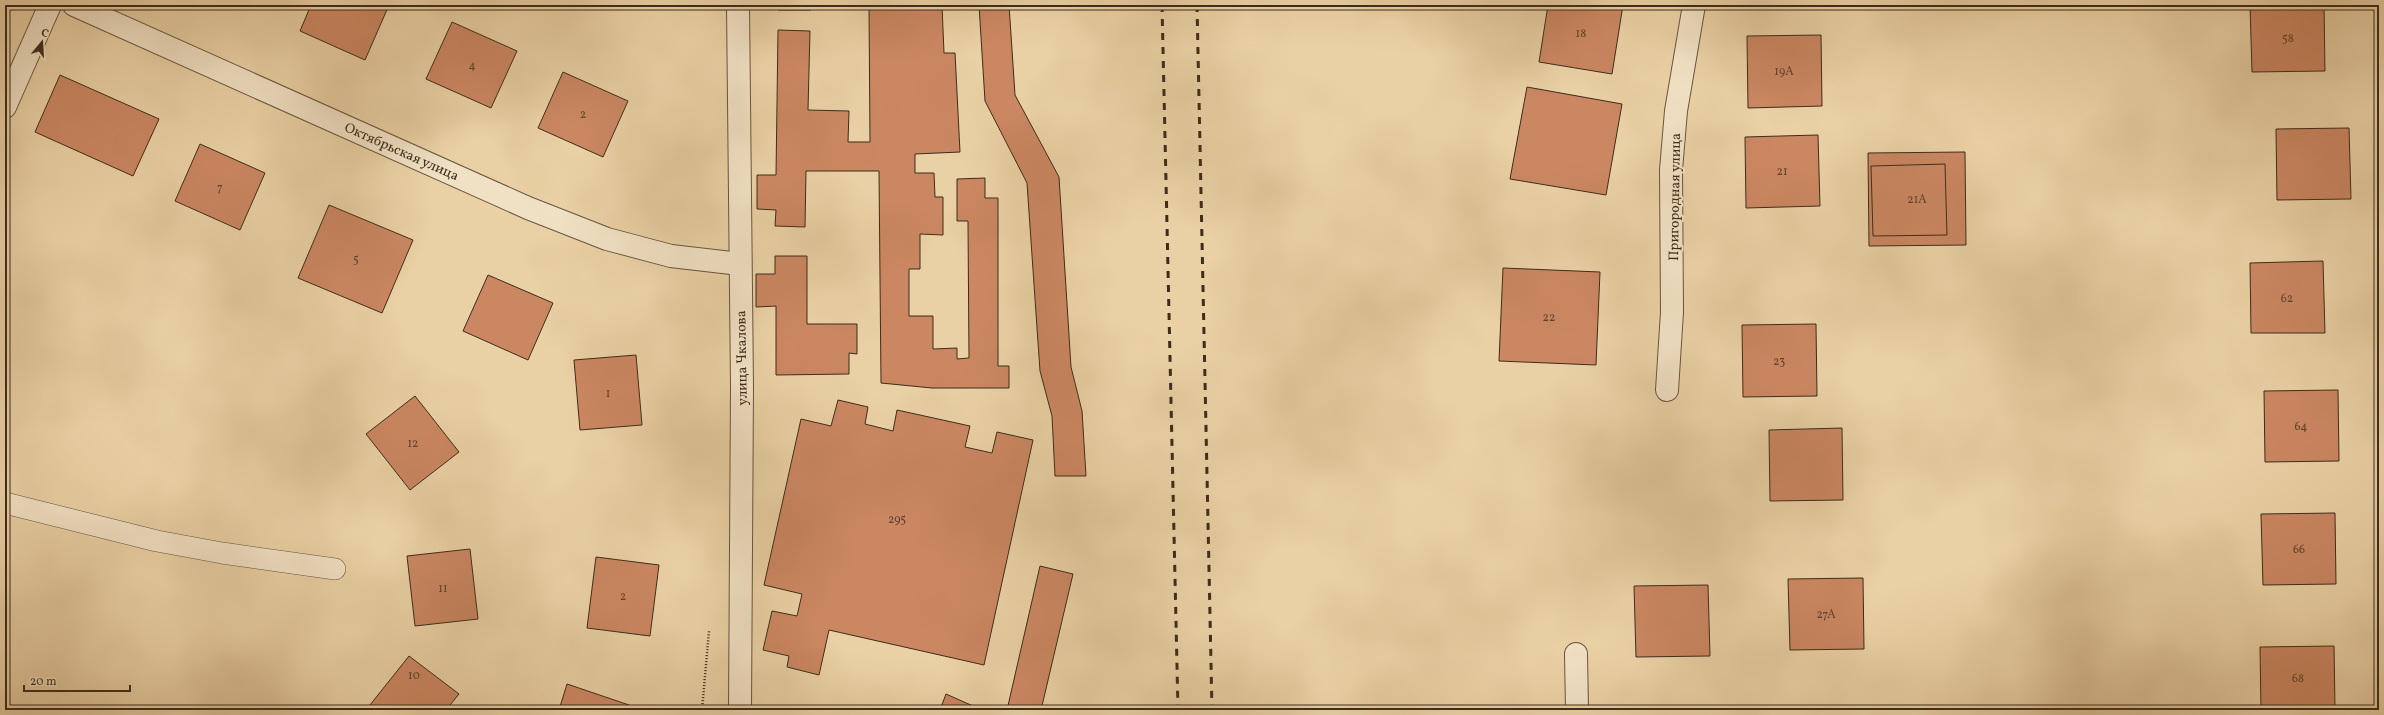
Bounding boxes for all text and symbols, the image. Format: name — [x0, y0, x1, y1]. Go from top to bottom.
north arrow — [22, 22, 62, 62]
text: С — [39, 26, 50, 42]
house number: 18 — [1576, 26, 1586, 42]
house number: 58 — [2282, 31, 2294, 47]
house number: 4 — [468, 58, 476, 74]
house number: 19А — [1774, 64, 1794, 80]
house number: 2 — [580, 107, 586, 123]
street label: Октябрьская улица — [341, 119, 462, 186]
street label: Пригородная улица — [1665, 133, 1686, 261]
house number: 21 — [1776, 164, 1788, 180]
house number: 7 — [217, 180, 223, 196]
house number: 21А — [1907, 192, 1927, 208]
house number: 5 — [353, 252, 359, 268]
house number: 62 — [2281, 291, 2293, 307]
street label: улица Чкалова — [732, 310, 753, 406]
house number: 22 — [1543, 310, 1555, 326]
house number: 23 — [1773, 354, 1785, 370]
house number: 1 — [606, 386, 610, 402]
house number: 64 — [2295, 419, 2307, 435]
house number: 12 — [407, 436, 419, 452]
house number: 295 — [888, 512, 906, 528]
house number: 66 — [2293, 542, 2305, 558]
house number: 11 — [438, 581, 448, 597]
house number: 2 — [620, 589, 626, 605]
house number: 27А — [1816, 607, 1836, 623]
scale bar — [24, 667, 130, 693]
house number: 10 — [408, 668, 420, 684]
house number: 68 — [2292, 671, 2304, 687]
text: 20 m — [30, 674, 57, 690]

